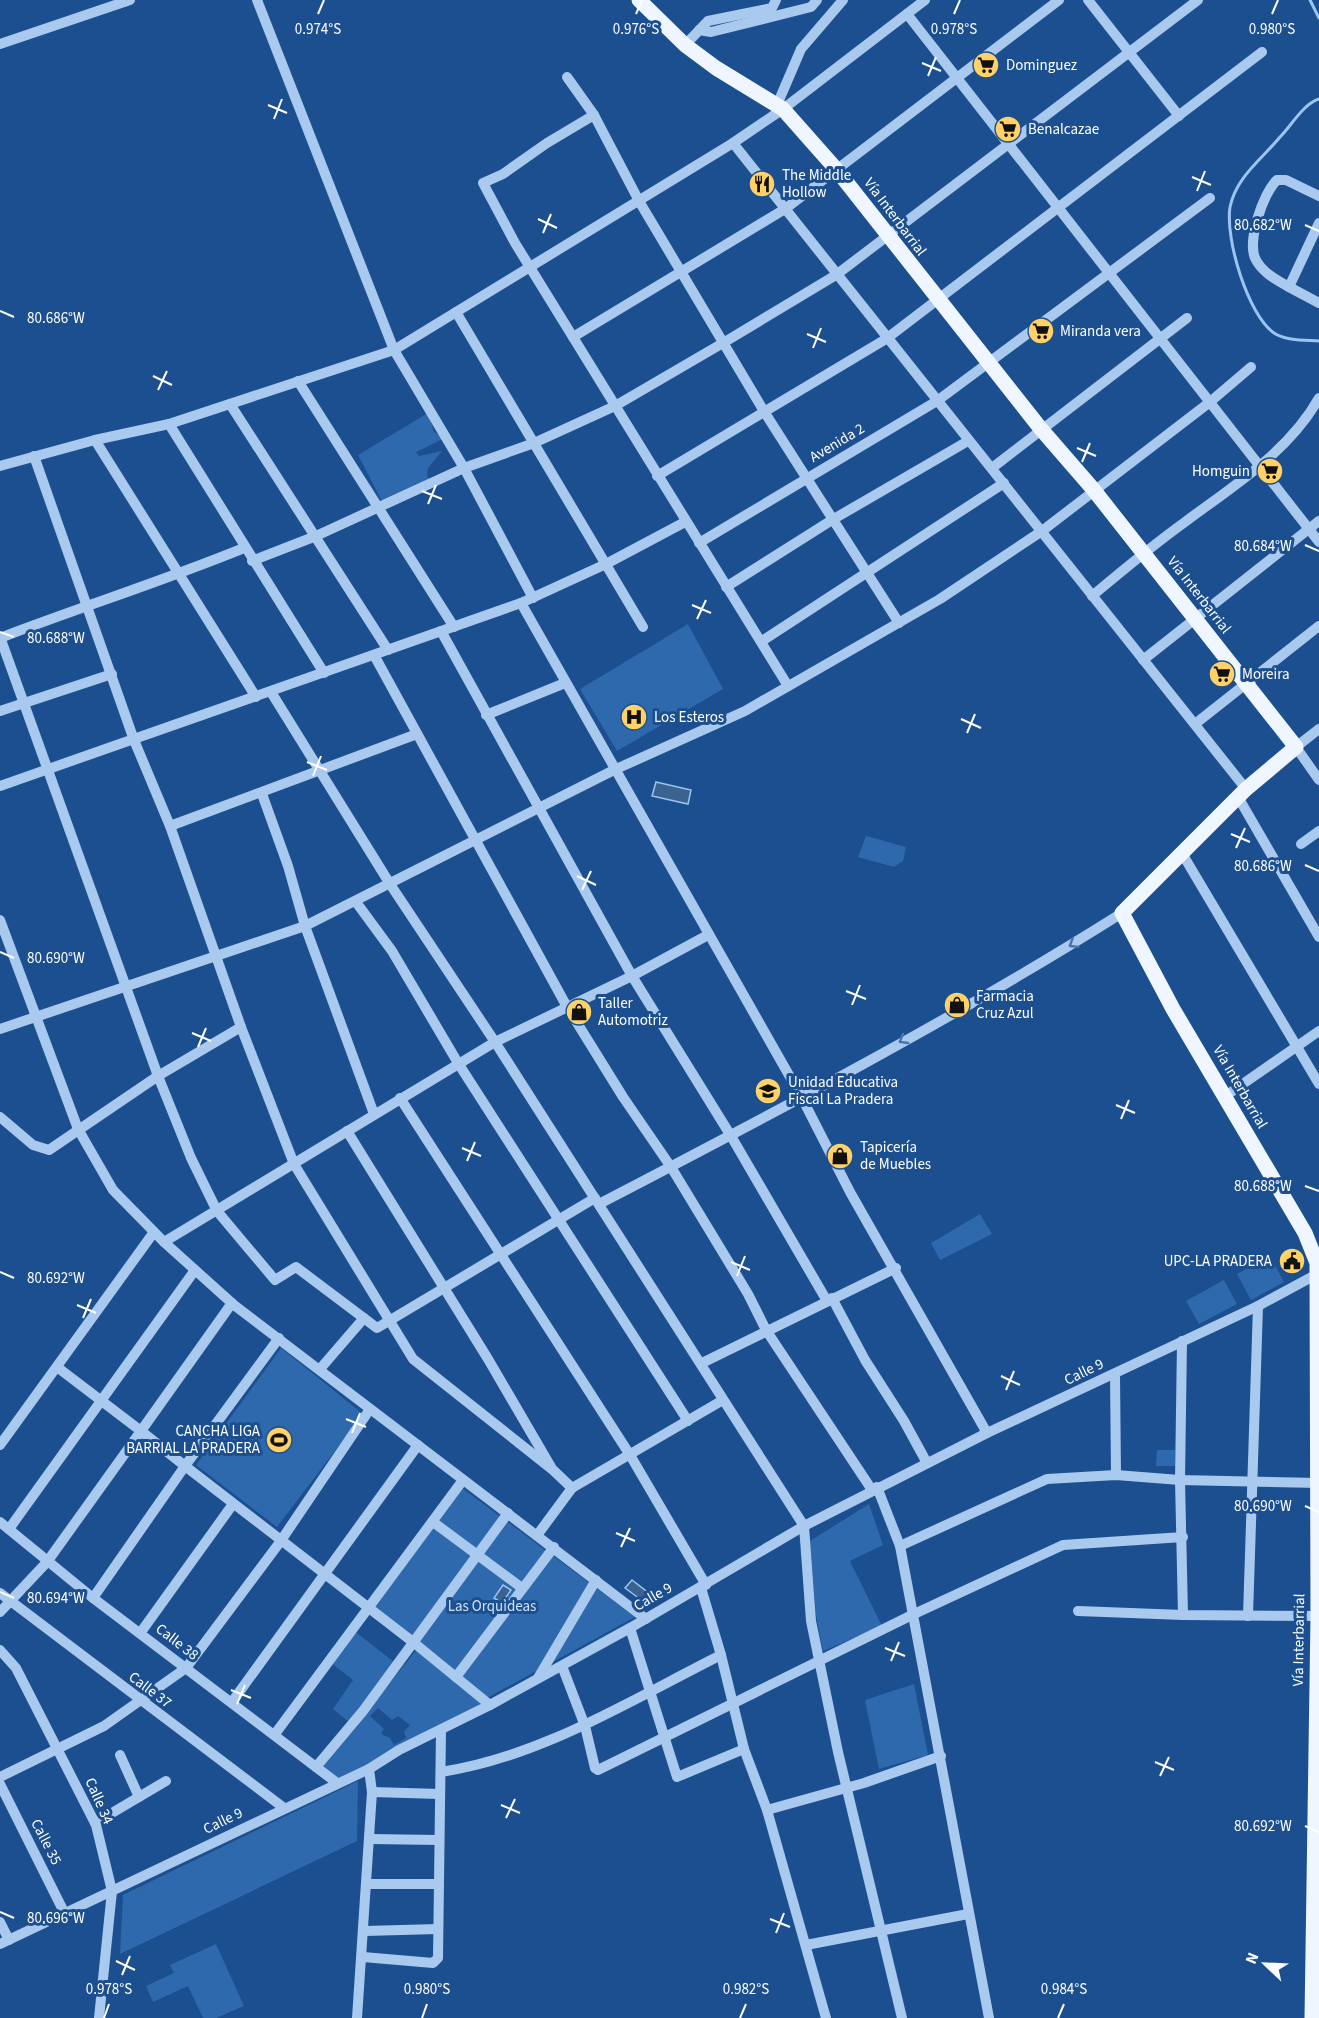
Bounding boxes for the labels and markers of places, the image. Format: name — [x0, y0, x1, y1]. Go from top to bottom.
supermarket icon: Dominguez — [971, 50, 1001, 80]
place label: Dominguez — [1006, 55, 1077, 76]
supermarket icon: Benalcazae — [993, 114, 1023, 144]
place label: Benalcazae — [1028, 119, 1099, 140]
place label: The Middle Hollow — [782, 165, 851, 203]
restaurant icon: The Middle Hollow — [747, 169, 777, 199]
supermarket icon: Miranda vera — [1026, 316, 1056, 346]
place label: Miranda vera — [1060, 321, 1141, 342]
supermarket icon: Homguin — [1255, 456, 1285, 486]
place label: Homguin — [1192, 461, 1250, 482]
supermarket icon: Moreira — [1207, 659, 1237, 689]
place label: Moreira — [1242, 664, 1290, 685]
hospital icon: Los Esteros — [619, 702, 649, 732]
place label: Los Esteros — [654, 707, 724, 728]
place label: Farmacia Cruz Azul — [976, 986, 1034, 1024]
shop icon: Farmacia Cruz Azul — [942, 990, 972, 1020]
place label: Taller Automotriz — [598, 993, 668, 1031]
shop icon: Taller Automotriz — [564, 997, 594, 1027]
place label: Unidad Educativa Fiscal La Pradera — [788, 1072, 898, 1110]
school or university icon: Unidad Educativa Fiscal La Pradera — [753, 1076, 783, 1106]
place label: Tapicería de Muebles — [860, 1137, 931, 1175]
shop icon: Tapicería de Muebles — [825, 1141, 855, 1171]
public building icon: UPC-LA PRADERA — [1277, 1246, 1307, 1276]
place label: UPC-LA PRADERA — [1164, 1251, 1273, 1272]
place label: CANCHA LIGA BARRIAL LA PRADERA — [126, 1421, 261, 1459]
sports icon: CANCHA LIGA BARRIAL LA PRADERA — [264, 1425, 294, 1455]

